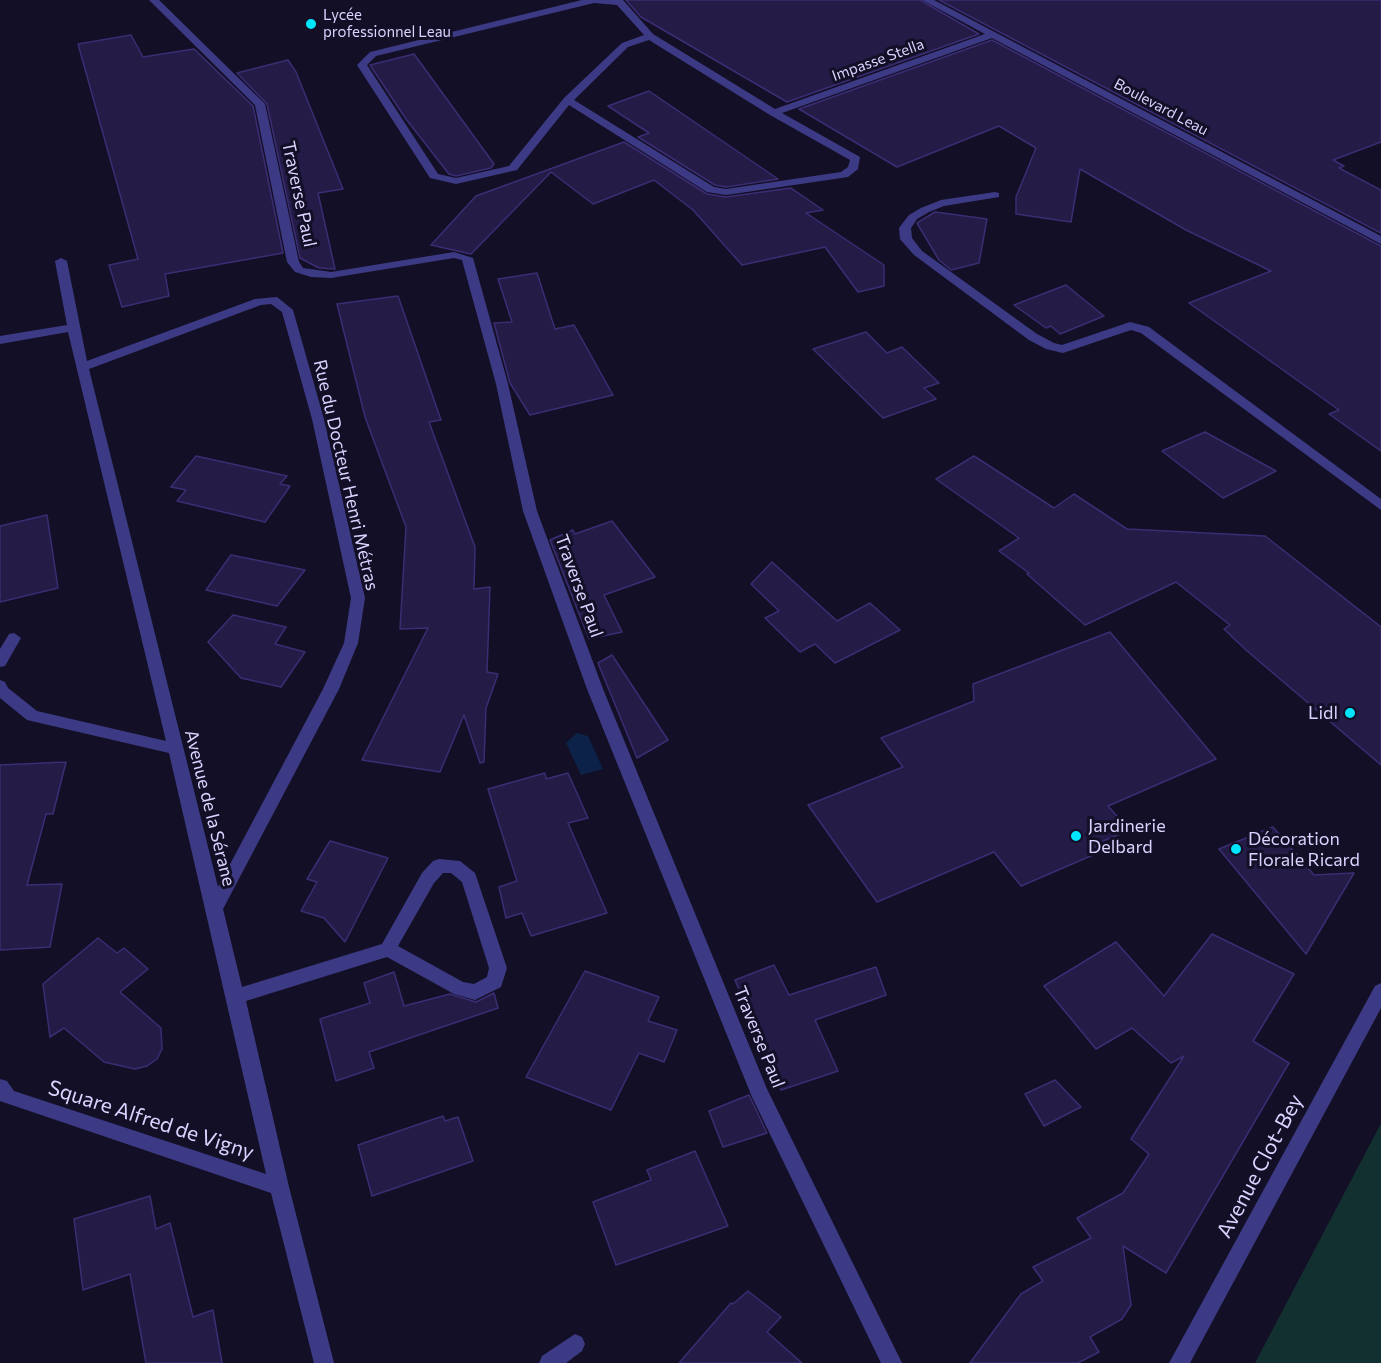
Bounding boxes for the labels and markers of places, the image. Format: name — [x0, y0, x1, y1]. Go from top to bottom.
place label: Lycée professionnel Leau — [323, 6, 451, 41]
marker: Lycée professionnel Leau — [304, 17, 318, 31]
place label: Lidl — [1308, 702, 1338, 724]
marker: Lidl — [1343, 706, 1357, 720]
place label: Jardinerie Delbard — [1088, 815, 1166, 858]
place label: Décoration Florale Ricard — [1248, 828, 1360, 870]
marker: Jardinerie Delbard — [1069, 829, 1083, 843]
marker: Décoration Florale Ricard — [1229, 842, 1243, 856]

